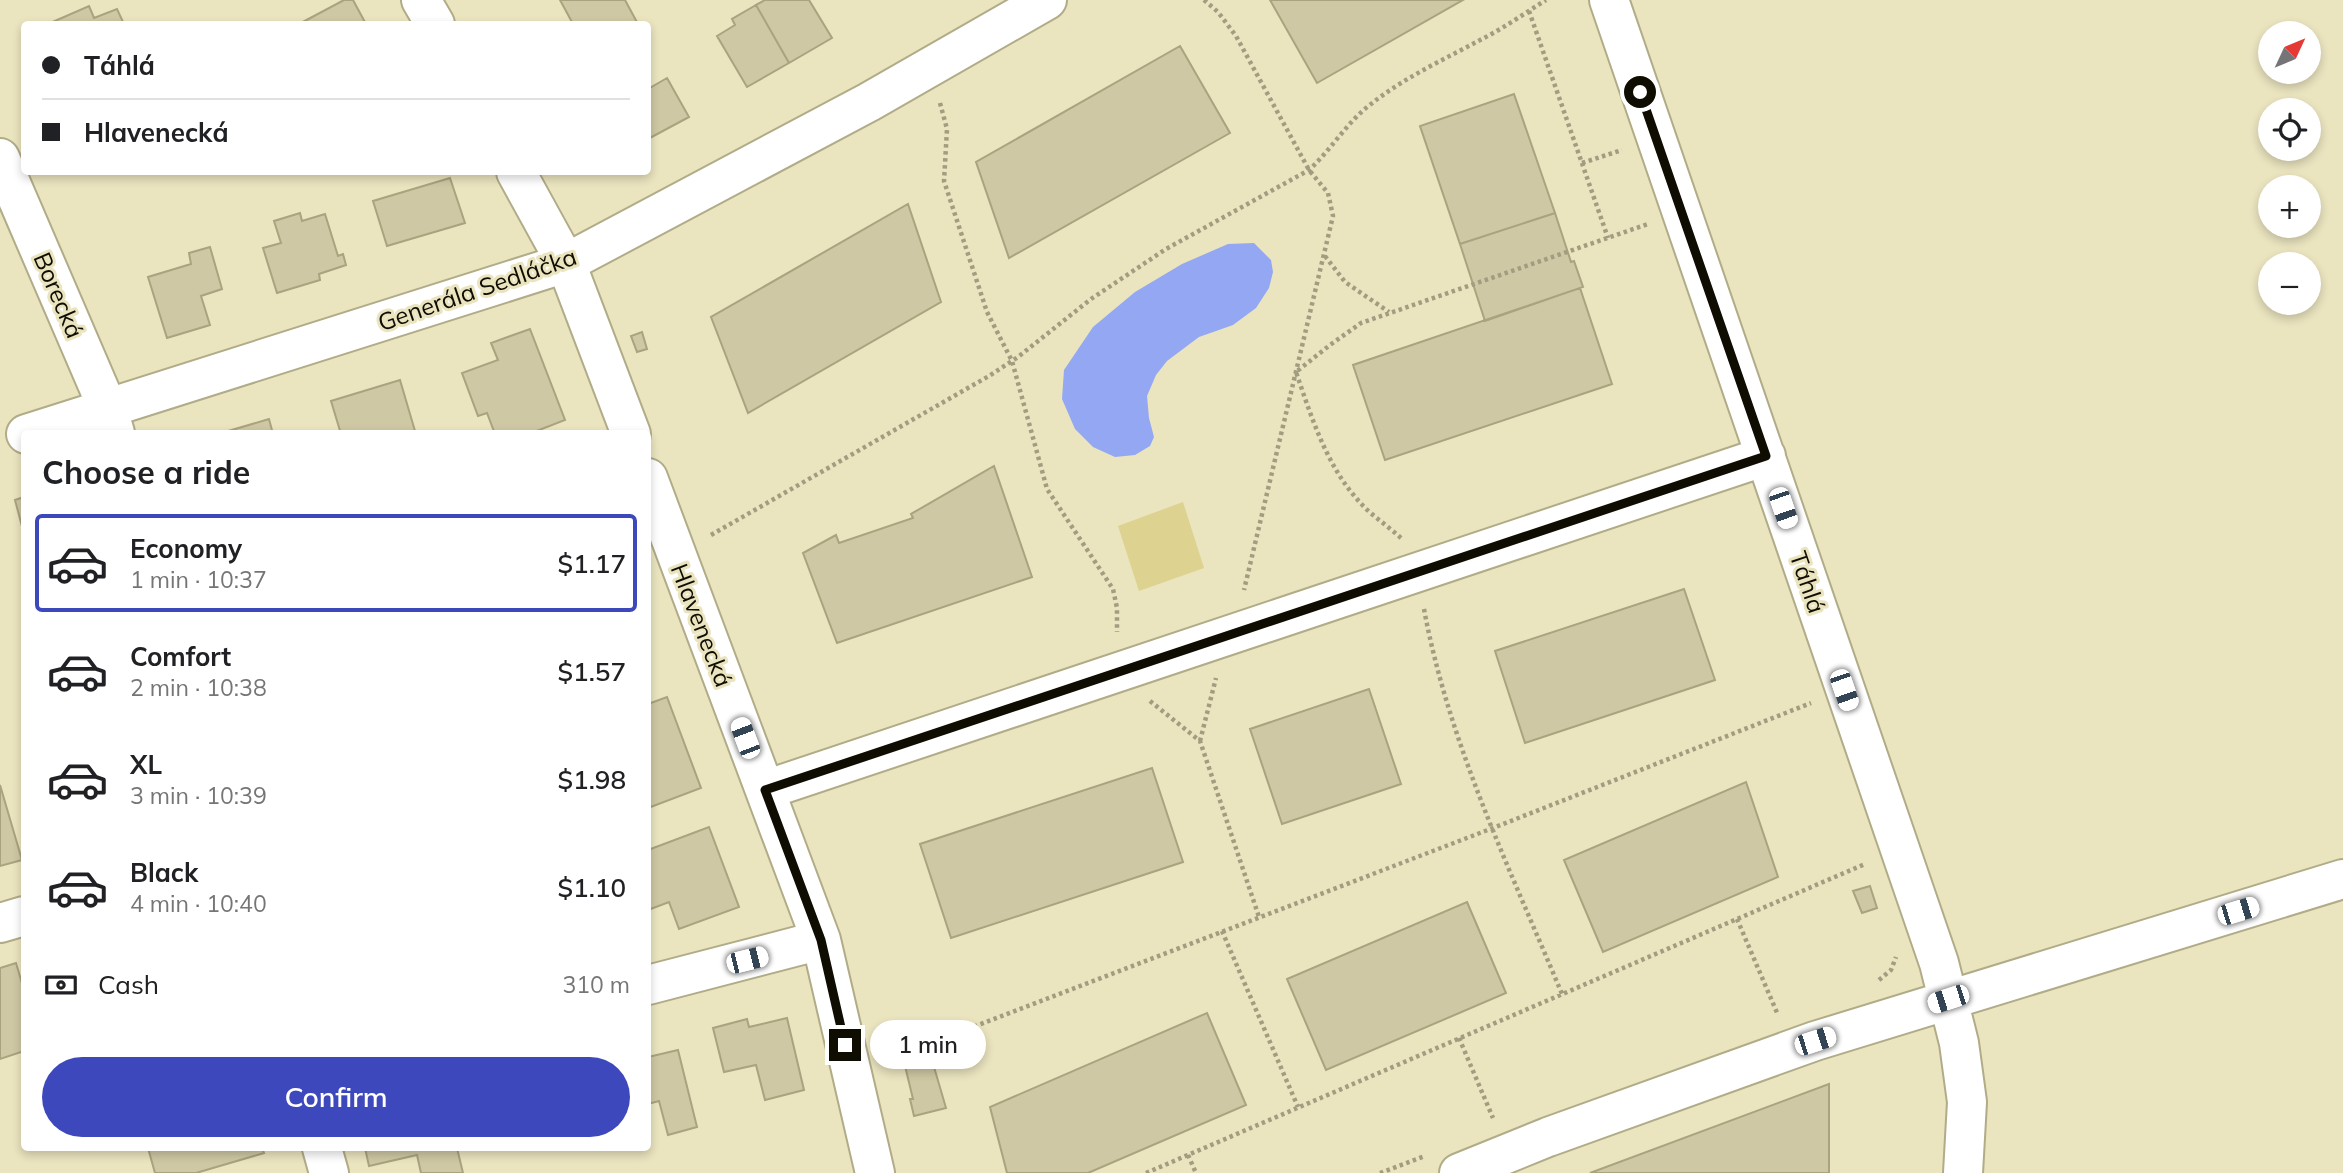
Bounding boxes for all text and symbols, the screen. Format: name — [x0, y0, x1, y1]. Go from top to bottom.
north arrow — [2258, 21, 2320, 84]
map controls — [2258, 21, 2321, 315]
text: Táhlá — [84, 49, 155, 82]
route start — [1624, 76, 1656, 108]
button: locate — [2258, 98, 2321, 161]
text: Hlavenecká — [84, 116, 229, 149]
button: + — [2258, 175, 2321, 238]
street label: Generála Sedláčka — [374, 241, 580, 337]
street label: Borecká — [28, 248, 90, 342]
button: − — [2258, 252, 2321, 315]
text: Choose a ride — [42, 452, 250, 492]
car — [1767, 485, 1800, 531]
icon: car — [46, 532, 109, 595]
text: Economy — [130, 532, 242, 565]
text: $1.17 — [557, 547, 626, 580]
street label: Táhlá — [1784, 547, 1832, 617]
street label: Hlavenecká — [665, 559, 739, 691]
text: 1 min · 10:37 — [130, 565, 267, 594]
icon: car — [46, 640, 109, 703]
text: Comfort — [130, 640, 231, 673]
text: $1.57 — [557, 655, 626, 688]
car — [1828, 667, 1861, 713]
text: 2 min · 10:38 — [130, 673, 267, 702]
car — [728, 715, 763, 761]
icon: car — [46, 748, 109, 811]
text: XL — [130, 748, 162, 781]
text: $1.98 — [557, 763, 626, 796]
text: 3 min · 10:39 — [130, 781, 267, 810]
icon: car — [46, 856, 109, 919]
text: Black — [130, 856, 198, 889]
text: $1.10 — [557, 871, 626, 904]
text: 4 min · 10:40 — [130, 889, 267, 918]
car — [2215, 895, 2262, 927]
car — [725, 945, 770, 975]
icon: cash — [42, 966, 80, 1004]
text: Cash — [98, 968, 159, 1001]
text: 310 m — [562, 970, 630, 999]
car — [1925, 983, 1972, 1015]
callout: 1 min — [870, 1020, 985, 1070]
car — [1792, 1025, 1839, 1057]
route end — [829, 1029, 861, 1061]
text: 1 min — [898, 1030, 958, 1059]
button: Confirm — [42, 1057, 630, 1137]

